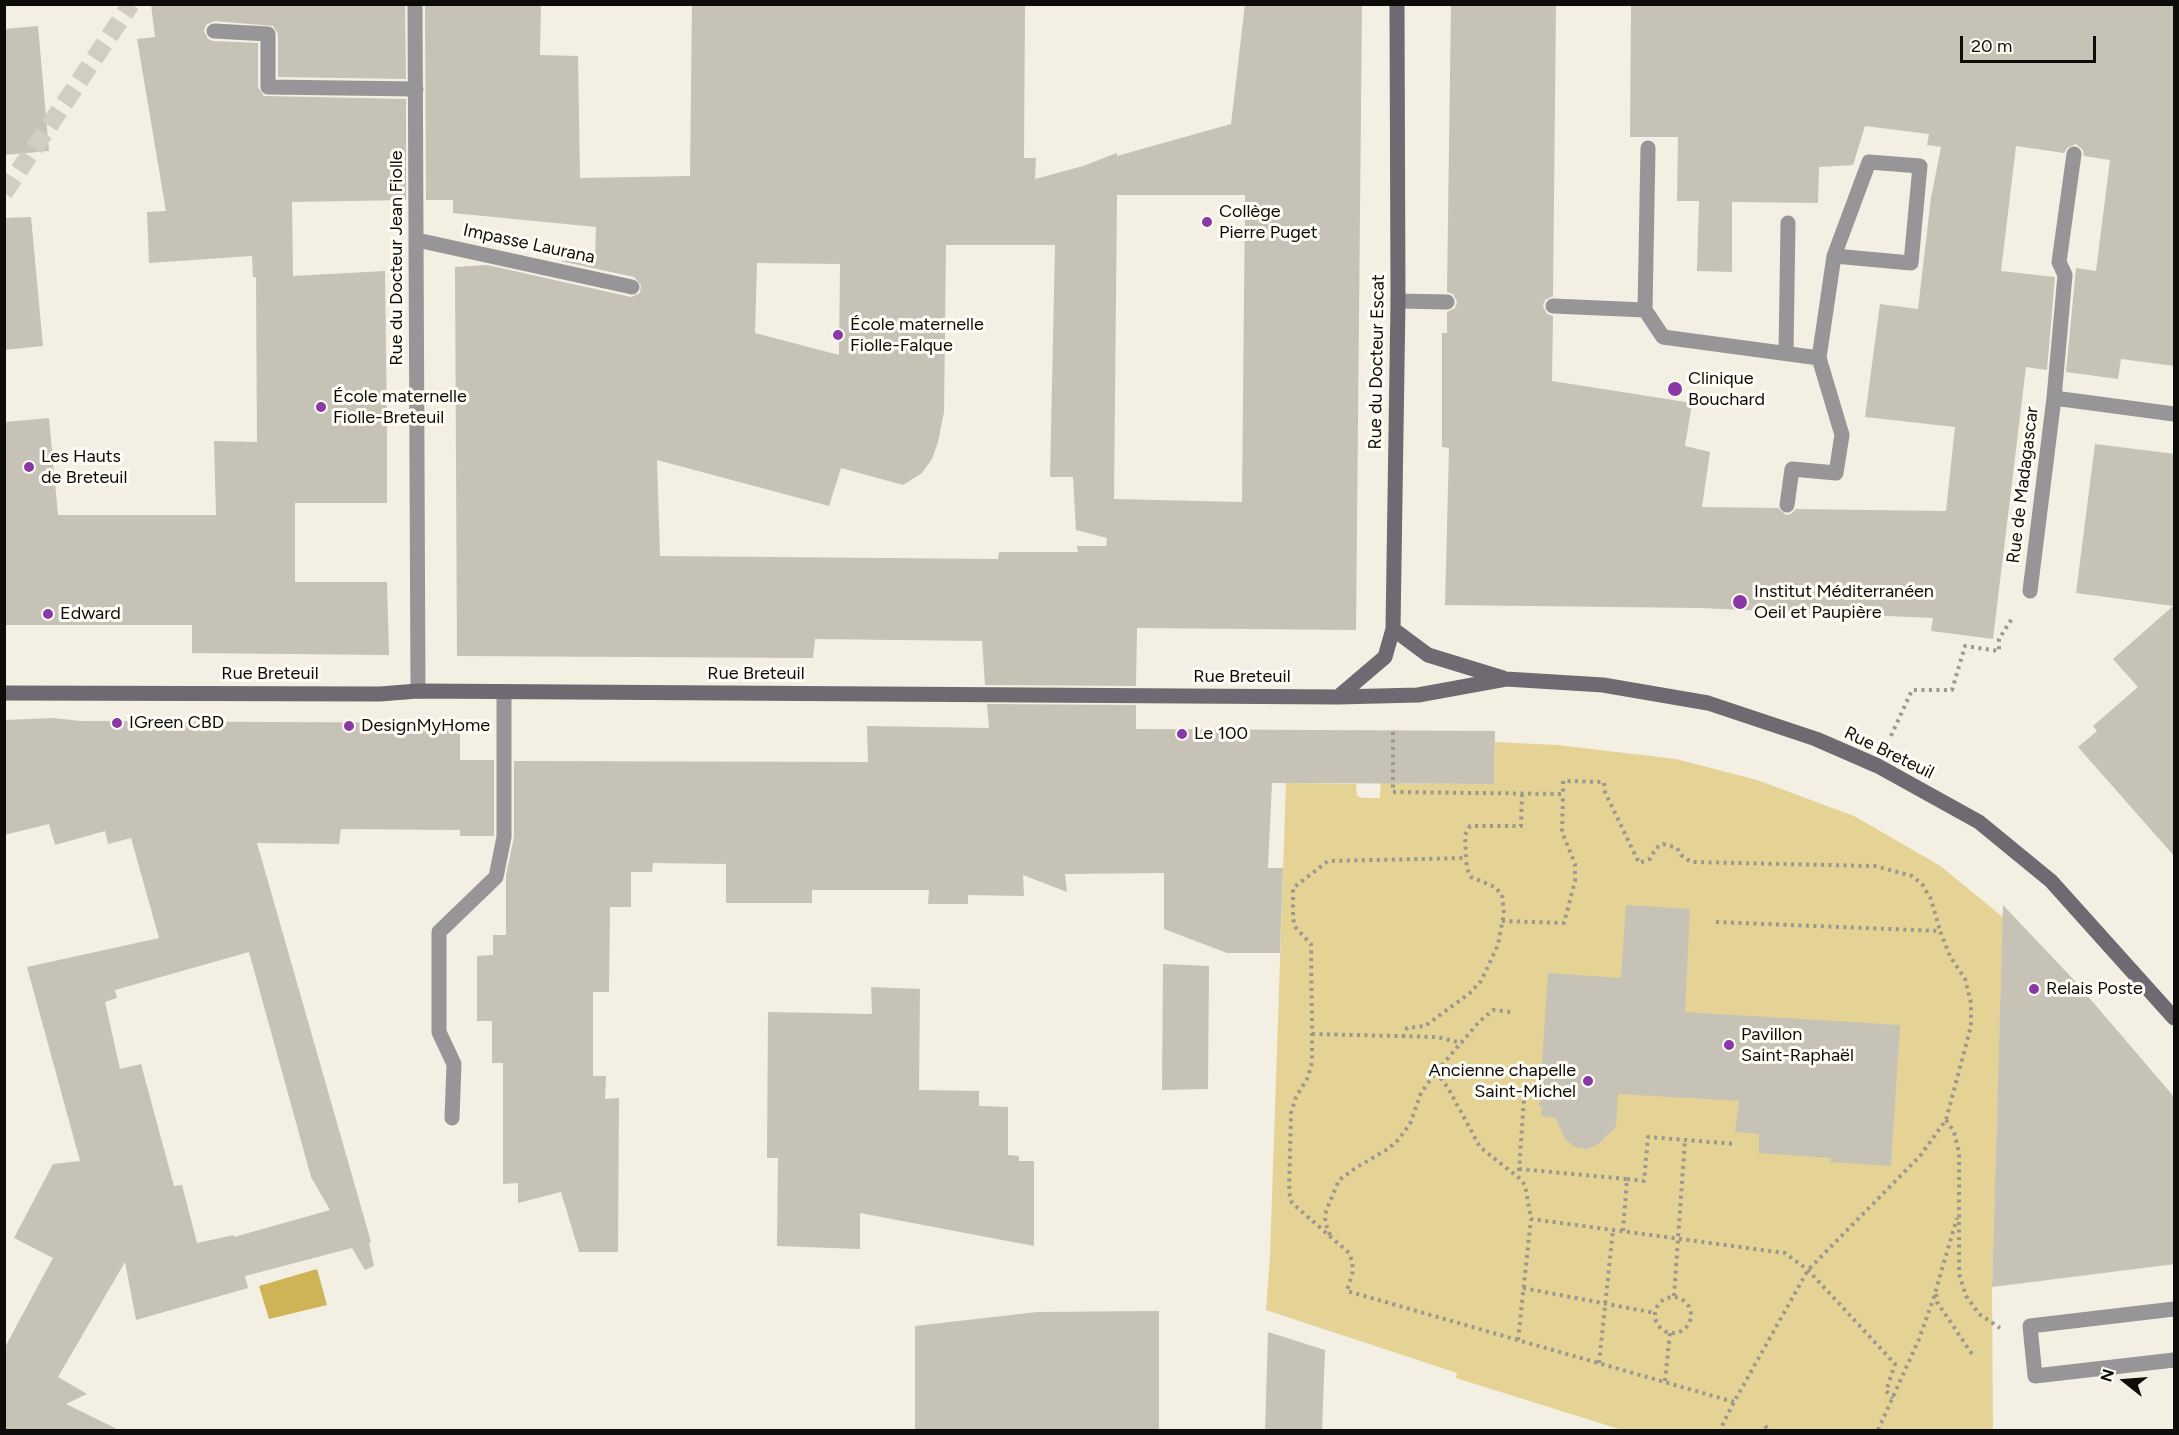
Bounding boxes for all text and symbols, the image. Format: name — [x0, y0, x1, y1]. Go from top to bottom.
scale bar — [1963, 24, 2100, 62]
text: 20 m — [1971, 35, 2012, 57]
street label: Rue du Docteur Jean Fiolle — [386, 150, 408, 366]
place label: Collège Pierre Puget — [1219, 201, 1317, 244]
marker: Collège Pierre Puget — [1200, 215, 1214, 229]
street label: Impasse Laurana — [461, 219, 597, 269]
street label: Rue du Docteur Escat — [1365, 274, 1389, 450]
place label: École maternelle Fiolle-Falque — [850, 314, 984, 356]
marker: École maternelle Fiolle-Falque — [831, 328, 845, 342]
place label: Clinique Bouchard — [1688, 368, 1765, 410]
marker: Clinique Bouchard — [1666, 380, 1684, 398]
place label: École maternelle Fiolle-Breteuil — [333, 386, 467, 428]
marker: École maternelle Fiolle-Breteuil — [314, 400, 328, 414]
street label: Rue de Madagascar — [2003, 405, 2043, 565]
place label: Les Hauts de Breteuil — [41, 446, 127, 488]
marker: Les Hauts de Breteuil — [22, 460, 36, 474]
place label: Institut Méditerranéen Oeil et Paupière — [1754, 581, 1934, 624]
marker: Institut Méditerranéen Oeil et Paupière — [1731, 593, 1749, 611]
place label: Edward — [60, 603, 121, 625]
marker: Edward — [41, 607, 55, 621]
street label: Rue Breteuil — [221, 663, 319, 685]
street label: Rue Breteuil — [707, 663, 805, 685]
street label: Rue Breteuil — [1193, 666, 1291, 688]
place label: IGreen CBD — [129, 712, 224, 734]
place label: DesignMyHome — [361, 715, 490, 737]
marker: IGreen CBD — [110, 716, 124, 730]
marker: DesignMyHome — [342, 719, 356, 733]
street label: Rue Breteuil — [1841, 722, 1937, 784]
place label: Le 100 — [1194, 723, 1248, 745]
marker: Le 100 — [1175, 727, 1189, 741]
place label: Relais Poste — [2046, 978, 2143, 1000]
marker: Relais Poste — [2027, 982, 2041, 996]
place label: Pavillon Saint-Raphaël — [1741, 1024, 1854, 1066]
marker: Pavillon Saint-Raphaël — [1722, 1038, 1736, 1052]
place label: Ancienne chapelle Saint-Michel — [1428, 1060, 1576, 1102]
marker: Ancienne chapelle Saint-Michel — [1581, 1074, 1595, 1088]
north arrow — [2095, 1351, 2155, 1411]
text: N — [2096, 1367, 2118, 1384]

